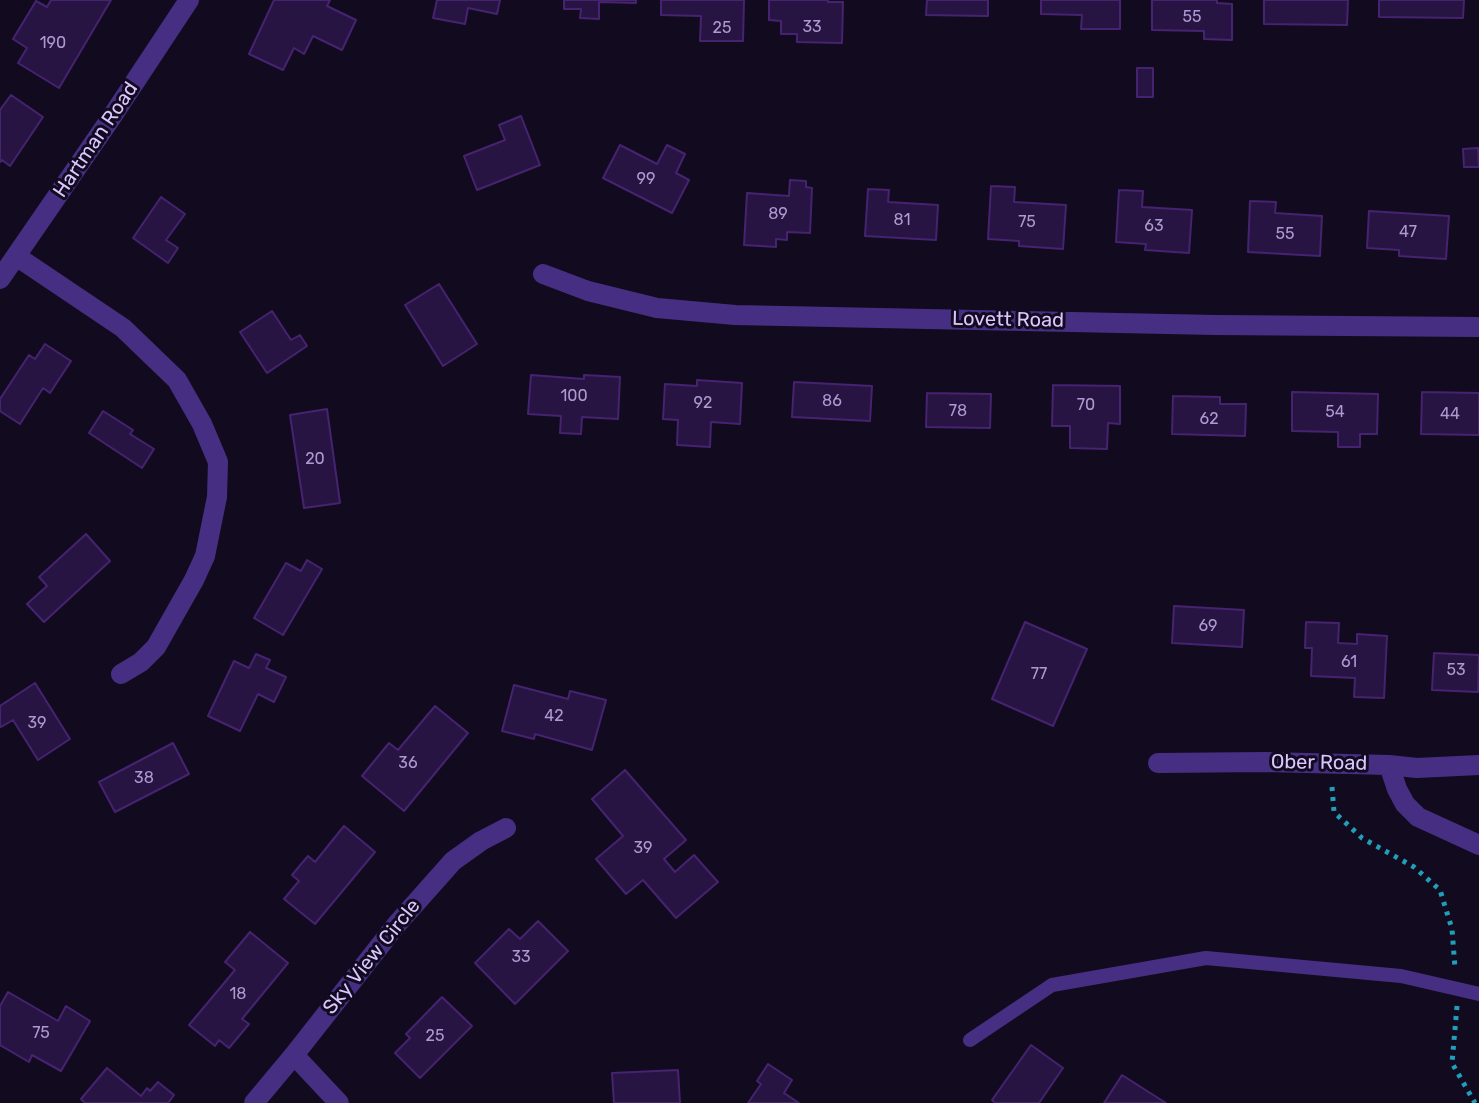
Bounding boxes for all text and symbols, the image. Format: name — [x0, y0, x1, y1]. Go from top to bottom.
house number: 55 — [1182, 7, 1202, 27]
house number: 33 — [802, 17, 822, 37]
house number: 25 — [713, 18, 731, 38]
house number: 190 — [40, 33, 66, 53]
street label: Hartman Road — [49, 78, 143, 202]
house number: 99 — [637, 169, 655, 189]
house number: 89 — [768, 204, 788, 224]
house number: 81 — [893, 210, 911, 230]
house number: 75 — [1018, 212, 1036, 232]
house number: 63 — [1144, 216, 1164, 236]
house number: 47 — [1399, 222, 1417, 242]
house number: 55 — [1275, 224, 1295, 244]
street label: Lovett Road — [952, 307, 1064, 333]
house number: 100 — [560, 386, 588, 406]
house number: 86 — [822, 391, 842, 411]
house number: 92 — [694, 393, 712, 413]
house number: 70 — [1077, 395, 1095, 415]
house number: 78 — [949, 401, 967, 421]
house number: 54 — [1325, 402, 1345, 422]
house number: 44 — [1440, 404, 1460, 424]
house number: 62 — [1199, 409, 1219, 429]
house number: 20 — [305, 449, 325, 469]
house number: 69 — [1198, 616, 1218, 636]
house number: 61 — [1341, 652, 1357, 672]
house number: 53 — [1446, 660, 1466, 680]
house number: 77 — [1031, 664, 1047, 684]
house number: 42 — [544, 706, 564, 726]
house number: 39 — [27, 713, 47, 733]
street label: Ober Road — [1271, 750, 1367, 776]
house number: 36 — [398, 753, 418, 773]
house number: 38 — [134, 768, 154, 788]
house number: 39 — [633, 838, 653, 858]
street label: Sky View Circle — [318, 895, 426, 1019]
house number: 33 — [511, 947, 531, 967]
house number: 18 — [229, 984, 247, 1004]
house number: 75 — [32, 1023, 50, 1043]
house number: 25 — [426, 1026, 444, 1046]

